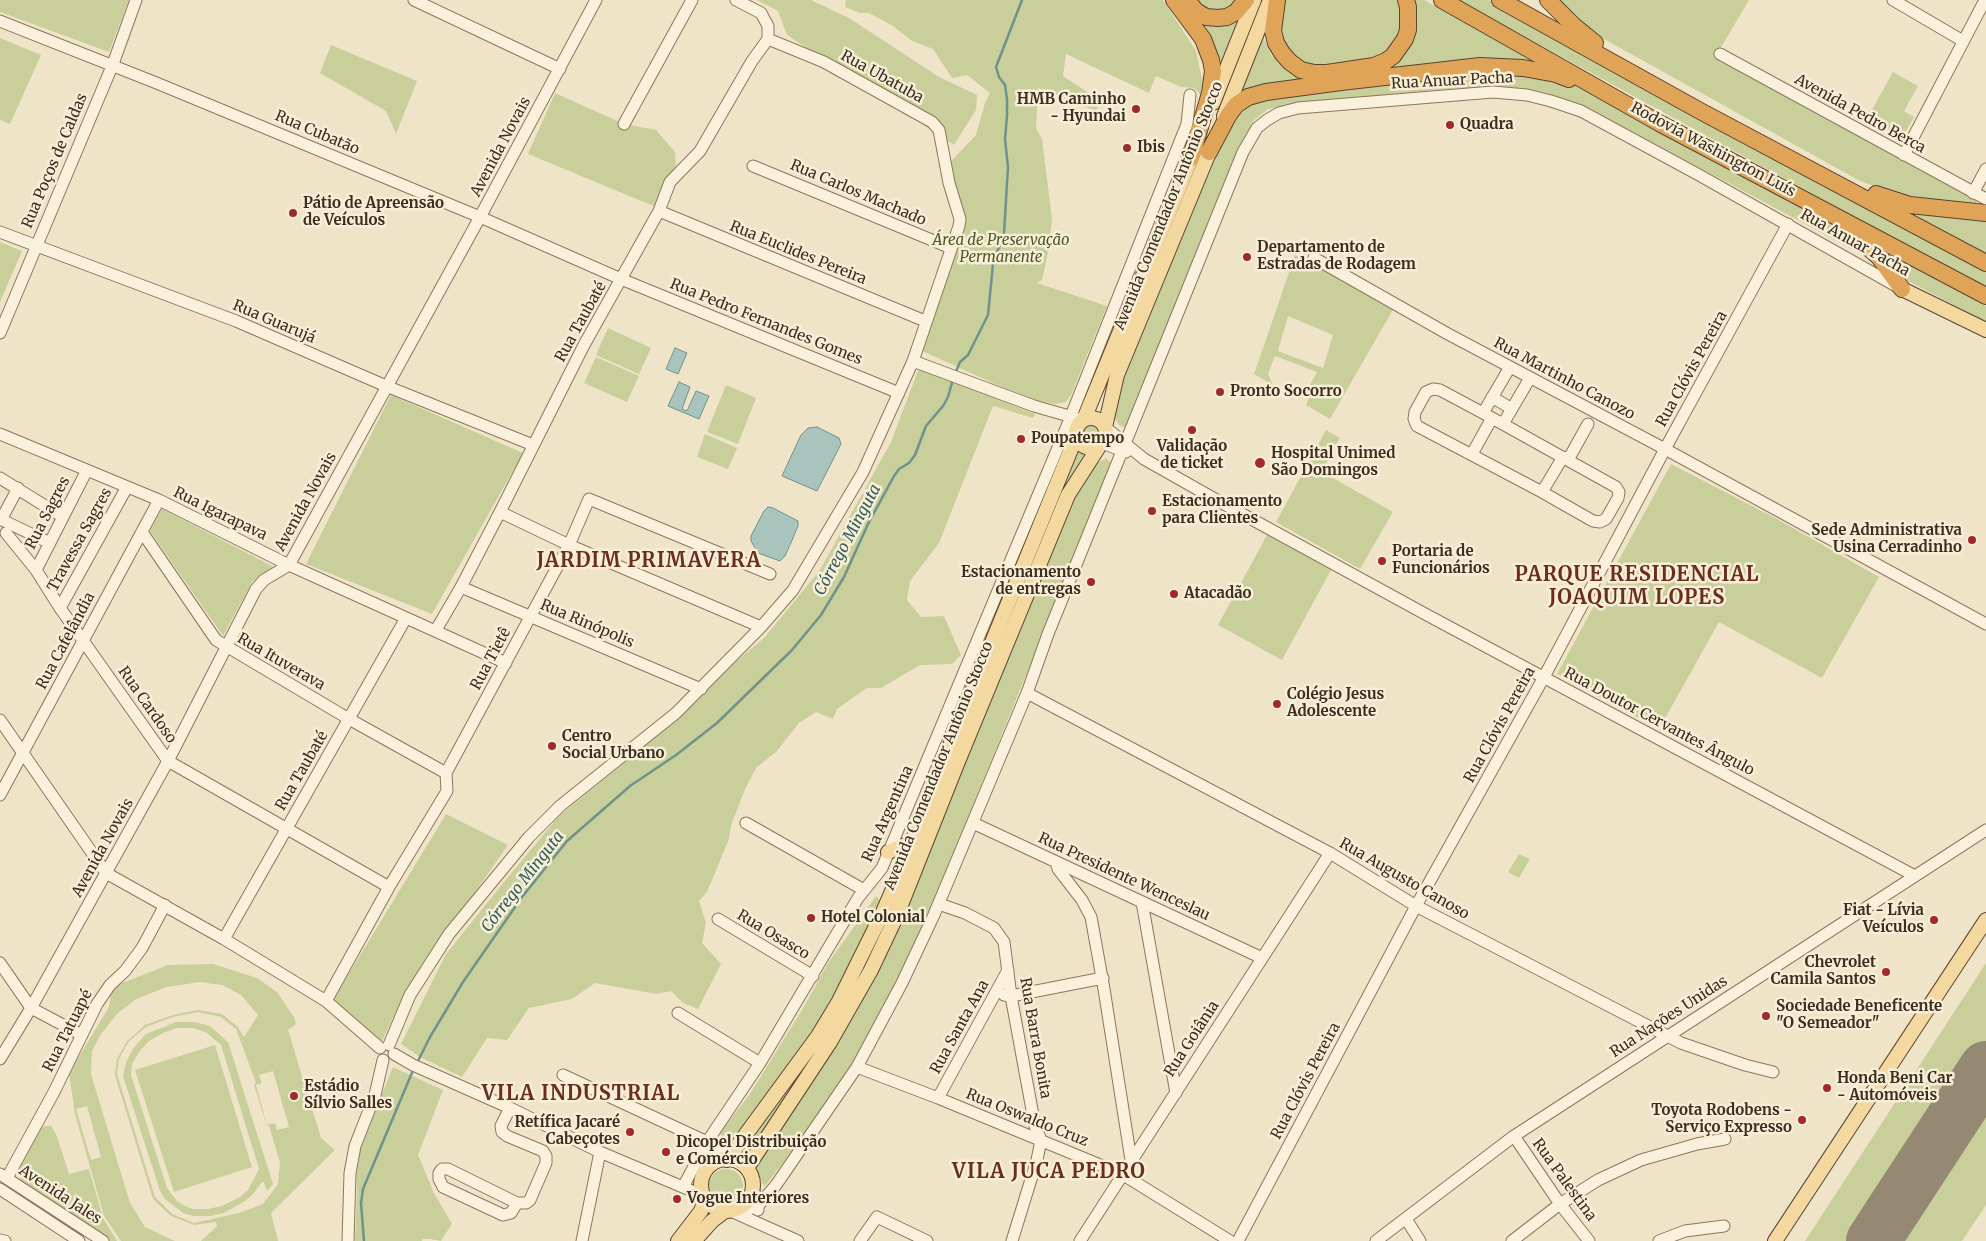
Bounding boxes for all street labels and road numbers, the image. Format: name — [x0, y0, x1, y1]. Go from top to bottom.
street label: Rua Ubatuba — [838, 47, 926, 107]
street label: Rua Anuar Pacha — [1391, 69, 1513, 93]
street label: Avenida Pedro Berca — [1791, 71, 1929, 157]
street label: Avenida Comendador Antônio Stocco — [1111, 79, 1227, 333]
street label: Rua Poços de Caldas — [18, 91, 92, 231]
street label: Avenida Novais — [467, 94, 535, 200]
street label: Rodovia Washington Luís — [1628, 99, 1798, 201]
street label: Rua Cubatão — [272, 107, 362, 159]
street label: Rua Carlos Machado — [787, 156, 929, 230]
street label: Rua Anuar Pacha — [1797, 206, 1913, 280]
street label: Rua Euclides Pereira — [727, 217, 869, 289]
street label: Rua Pedro Fernandes Gomes — [667, 275, 865, 369]
street label: Rua Taubaté — [552, 279, 610, 365]
street label: Rua Guarujá — [230, 297, 318, 347]
street label: Rua Clóvis Pereira — [1653, 308, 1731, 430]
street label: Rua Martinho Canozo — [1490, 334, 1638, 424]
street label: Avenida Novais — [271, 449, 341, 555]
street label: Rua Sagres — [22, 474, 74, 552]
street label: Rua Igarapava — [170, 484, 270, 544]
street label: Travessa Sagres — [44, 485, 116, 595]
street label: Rua Cafelândia — [33, 589, 99, 693]
street label: Rua Rinópolis — [537, 596, 637, 652]
street label: Rua Tietê — [467, 625, 515, 693]
street label: Rua Ituverava — [234, 630, 328, 694]
street label: Avenida Comendador Antônio Stocco — [881, 639, 997, 893]
street label: Rua Cardoso — [114, 663, 180, 747]
street label: Rua Clóvis Pereira — [1461, 664, 1539, 786]
street label: Rua Doutor Cervantes Ângulo — [1561, 664, 1757, 780]
street label: Rua Taubaté — [272, 728, 332, 814]
street label: Rua Argentina — [859, 763, 917, 865]
street label: Avenida Novais — [68, 795, 138, 901]
street label: Rua Presidente Wenceslau — [1035, 829, 1213, 925]
street label: Rua Augusto Canoso — [1336, 834, 1472, 924]
street label: Rua Osasco — [733, 906, 813, 964]
street label: Rua Nações Unidas — [1607, 972, 1731, 1062]
street label: Rua Barra Bonita — [1016, 976, 1054, 1100]
street label: Rua Santa Ana — [927, 977, 993, 1077]
street label: Rua Tatuapé — [40, 987, 96, 1075]
street label: Rua Goiânia — [1161, 998, 1223, 1080]
street label: Rua Clóvis Pereira — [1268, 1020, 1344, 1142]
street label: Rua Oswaldo Cruz — [963, 1085, 1091, 1151]
street label: Rua Palestina — [1528, 1135, 1600, 1225]
street label: Avenida Jales — [15, 1162, 105, 1228]

